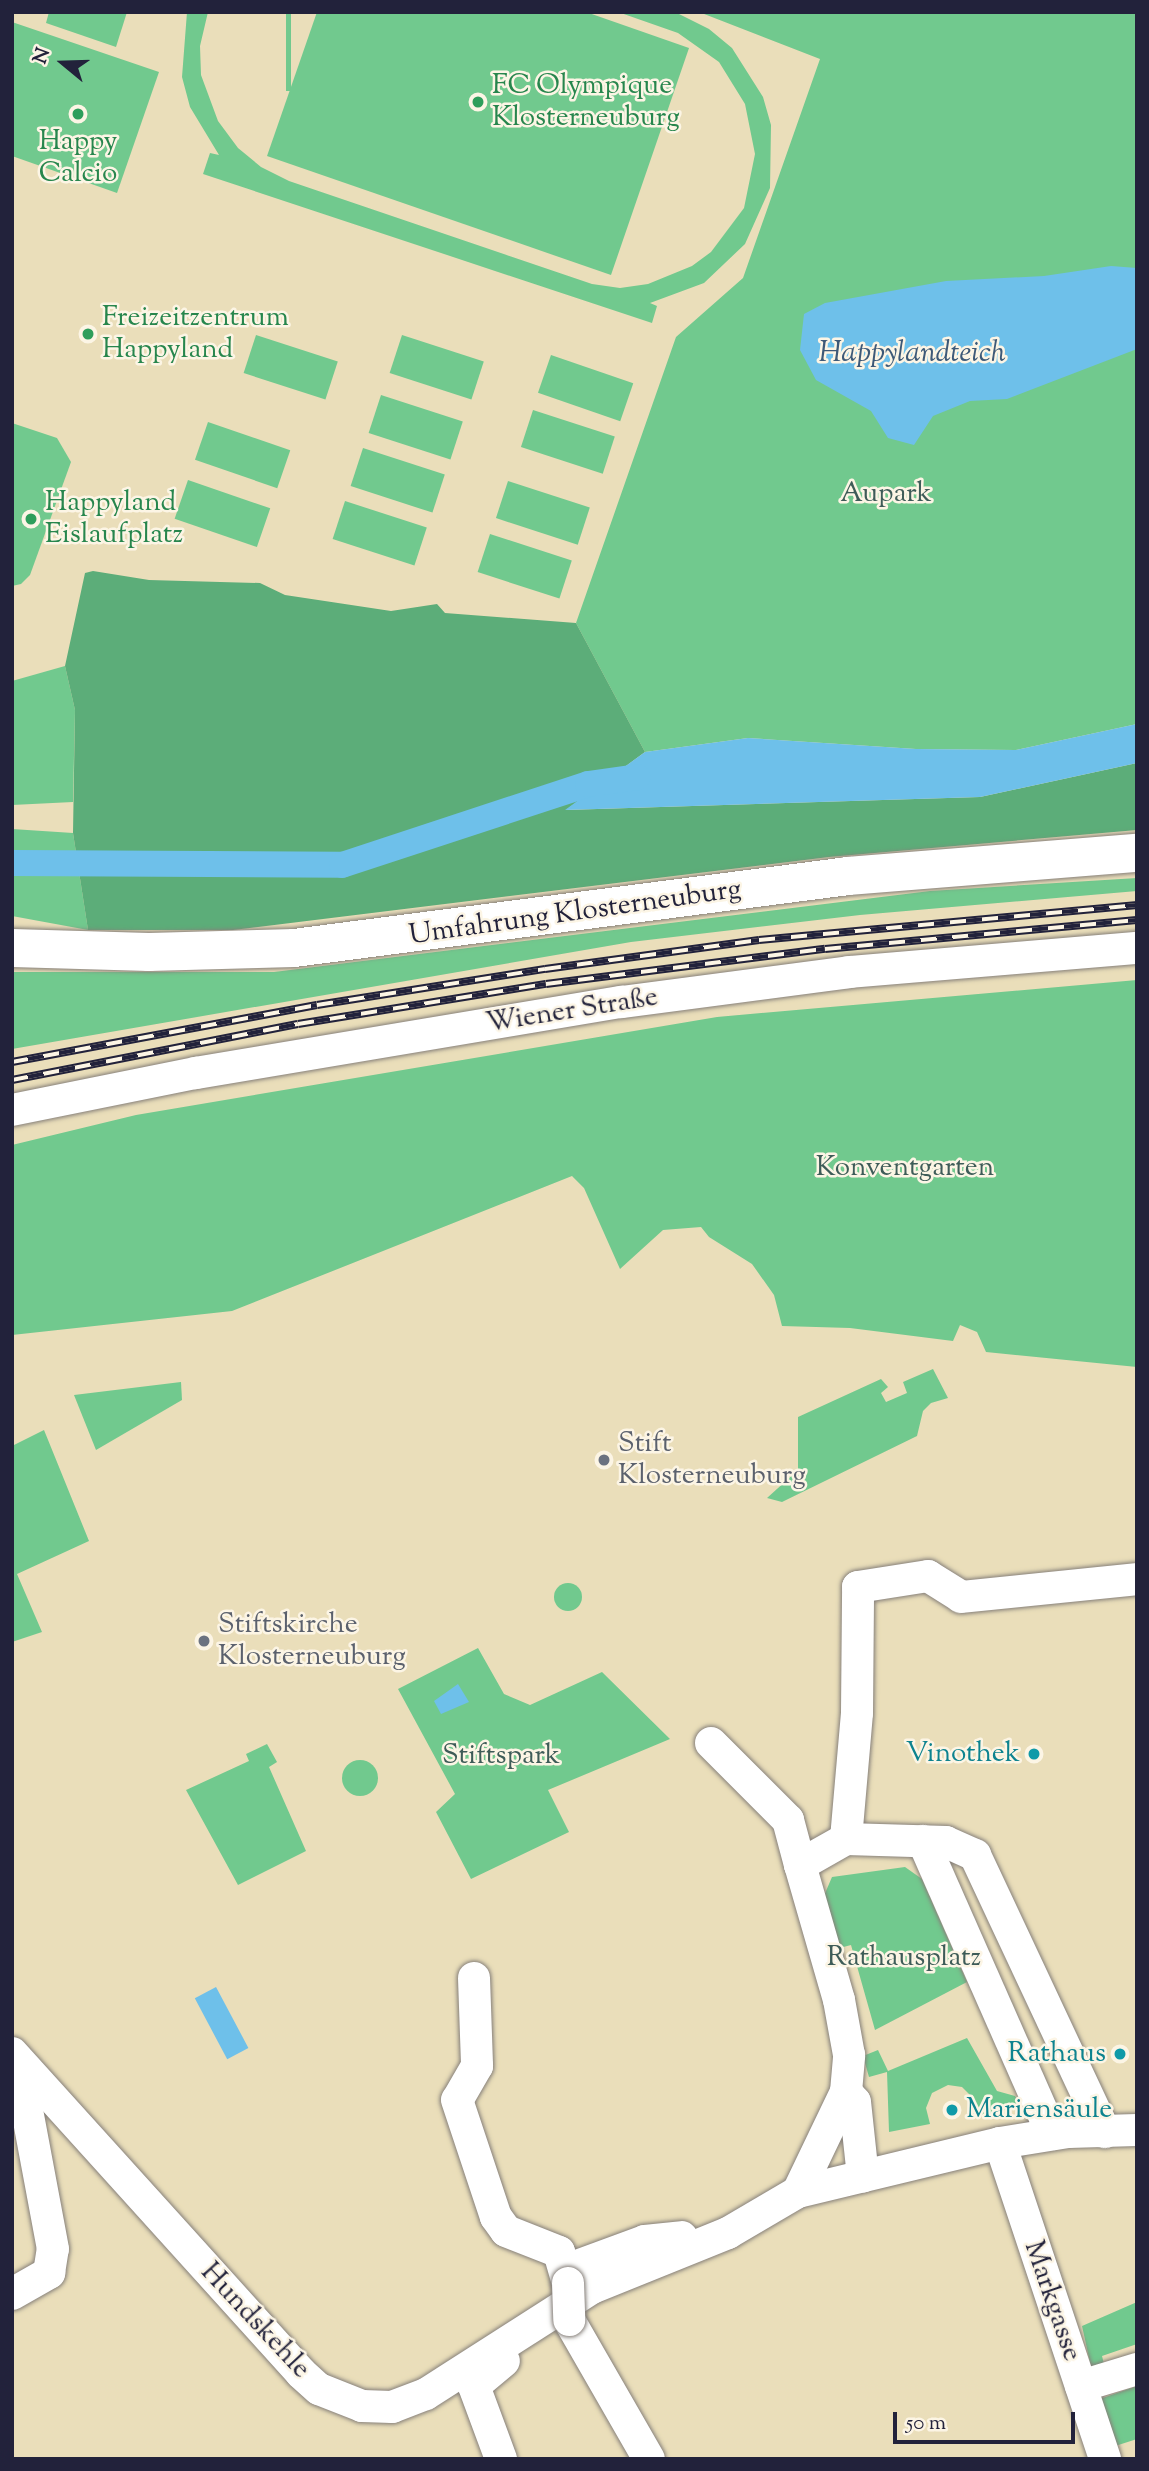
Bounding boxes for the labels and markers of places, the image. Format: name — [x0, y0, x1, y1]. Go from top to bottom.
place label: FC Olympique Klosterneuburg — [492, 69, 680, 135]
marker: FC Olympique Klosterneuburg — [470, 94, 486, 110]
marker: Happy Calcio — [70, 106, 86, 122]
place label: Happy Calcio — [39, 125, 117, 191]
place label: Freizeitzentrum Happyland — [102, 301, 289, 367]
marker: Freizeitzentrum Happyland — [80, 326, 96, 342]
place label: Happyland Eislaufplatz — [45, 486, 183, 552]
marker: Happyland Eislaufplatz — [23, 511, 39, 527]
place label: Stift Klosterneuburg — [618, 1427, 806, 1493]
marker: Stift Klosterneuburg — [596, 1452, 612, 1468]
place label: Stiftskirche Klosterneuburg — [218, 1608, 406, 1674]
marker: Stiftskirche Klosterneuburg — [196, 1633, 212, 1649]
place label: Vinothek — [906, 1737, 1020, 1771]
marker: Vinothek — [1026, 1746, 1042, 1762]
place label: Rathaus — [1008, 2037, 1106, 2071]
marker: Rathaus — [1112, 2046, 1128, 2062]
place label: Mariensäule — [966, 2093, 1112, 2127]
marker: Mariensäule — [944, 2102, 960, 2118]

